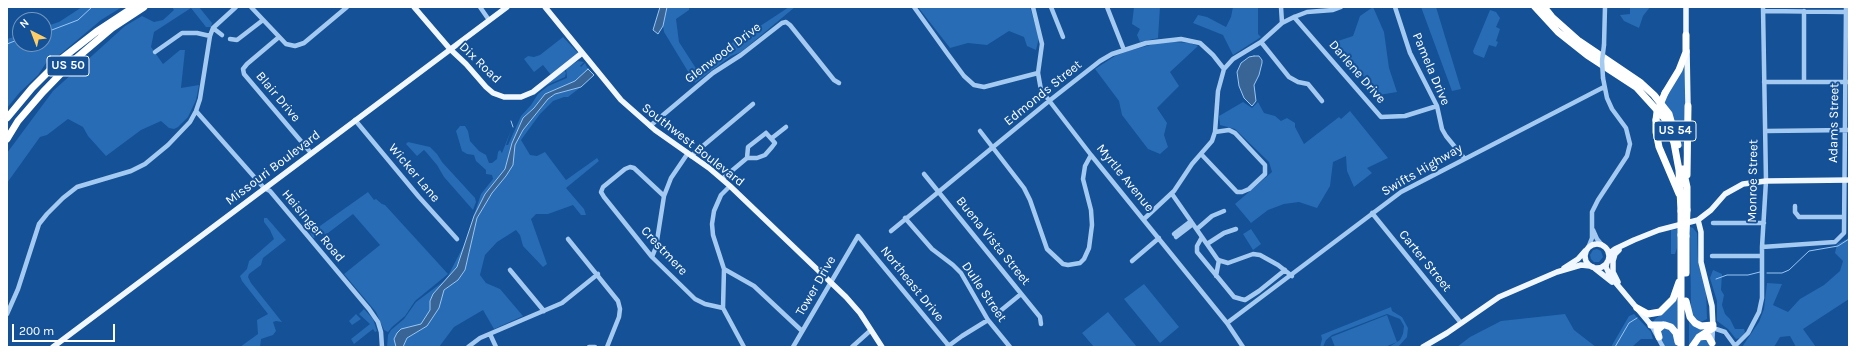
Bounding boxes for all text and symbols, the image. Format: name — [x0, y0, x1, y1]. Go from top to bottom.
north arrow — [12, 12, 52, 52]
text: N — [17, 16, 32, 31]
street label: Glenwood Drive — [682, 19, 764, 87]
street label: Pamela Drive — [1409, 30, 1453, 108]
street label: Darlene Drive — [1325, 37, 1389, 107]
street label: Dix Road — [456, 39, 504, 87]
road number: US 50 — [47, 56, 89, 76]
street label: Edmonds Street — [1001, 57, 1085, 129]
street label: Blair Drive — [252, 69, 304, 125]
street label: Adams Street — [1826, 83, 1842, 163]
street label: Southwest Boulevard — [639, 100, 747, 190]
road number: US 54 — [1654, 121, 1696, 141]
street label: Missouri Boulevard — [223, 127, 323, 209]
street label: Monroe Street — [1744, 139, 1762, 223]
street label: Wicker Lane — [385, 141, 443, 205]
street label: Myrtle Avenue — [1093, 141, 1157, 215]
street label: Swifts Highway — [1379, 141, 1465, 199]
street label: Heisinger Road — [278, 187, 348, 265]
street label: Buena Vista Street — [952, 194, 1034, 288]
street label: Crestmere — [637, 223, 691, 279]
street label: Carter Street — [1395, 227, 1455, 295]
street label: Northeast Drive — [877, 243, 947, 325]
street label: Tower Drive — [793, 253, 839, 319]
street label: Dulle Street — [958, 259, 1010, 325]
scale bar — [14, 316, 117, 342]
text: 200 m — [19, 324, 54, 338]

